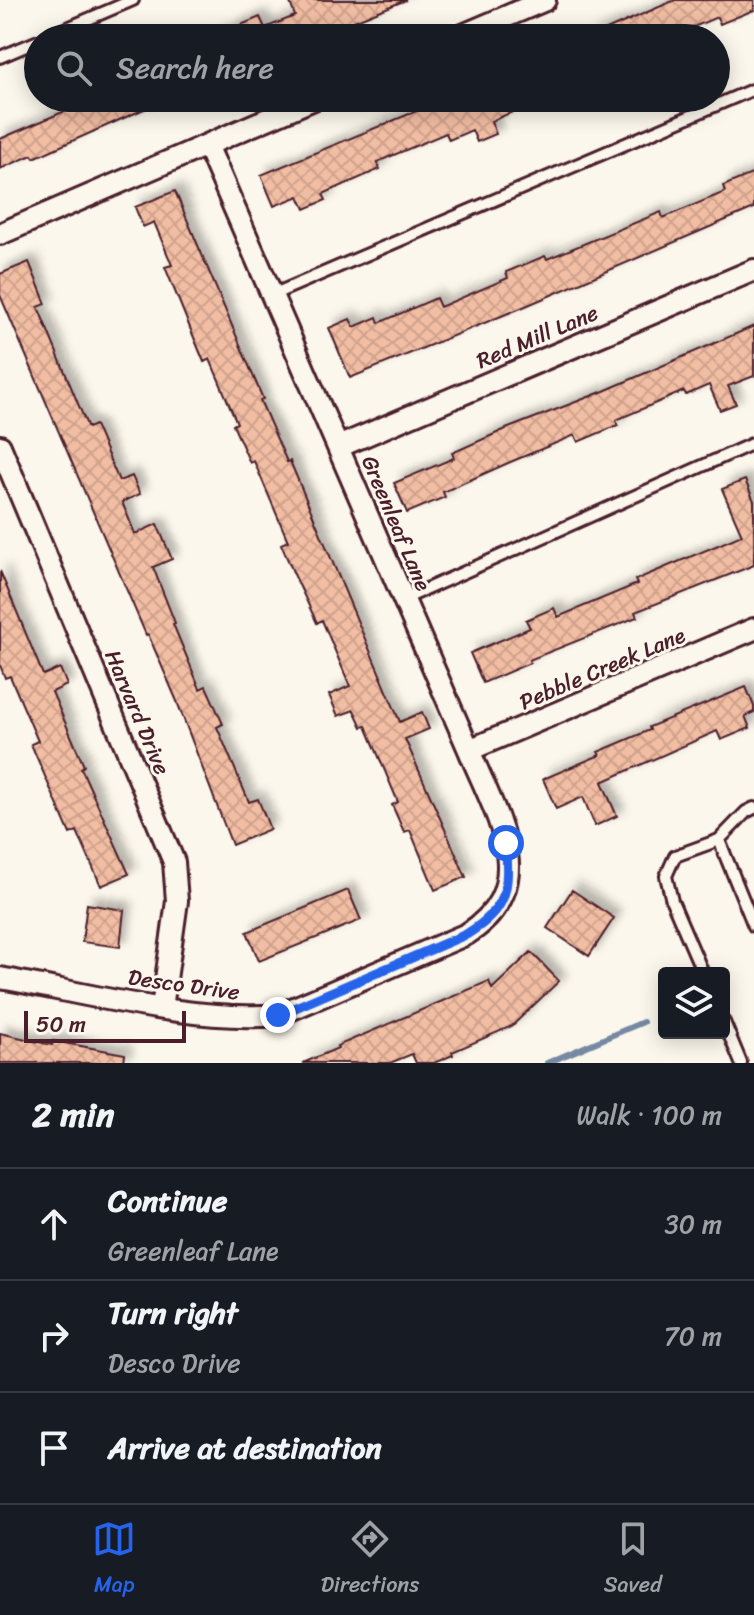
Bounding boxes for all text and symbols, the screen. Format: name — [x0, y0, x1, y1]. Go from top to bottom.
search box — [24, 24, 730, 112]
text: Search here — [116, 41, 274, 95]
icon: search — [52, 46, 96, 90]
street label: Red Mill Lane — [470, 293, 604, 380]
street label: Greenleaf Lane — [350, 449, 443, 598]
street label: Pebble Creek Lane — [513, 616, 692, 721]
street label: Harvard Drive — [94, 643, 181, 781]
route start — [488, 825, 524, 861]
street label: Desco Drive — [126, 957, 242, 1012]
map controls — [658, 967, 730, 1039]
button: layers — [658, 967, 730, 1039]
route end — [260, 997, 296, 1033]
text: 50 m — [36, 1005, 86, 1044]
scale bar — [24, 1007, 186, 1043]
text: 2 min — [32, 1085, 114, 1145]
text: Walk · 100 m — [576, 1092, 722, 1138]
text: Continue — [108, 1174, 227, 1228]
text: 30 m — [665, 1201, 722, 1247]
icon: ahead — [32, 1202, 76, 1246]
text: Greenleaf Lane — [108, 1228, 278, 1274]
text: Turn right — [108, 1286, 238, 1340]
text: 70 m — [664, 1313, 722, 1359]
icon: right — [32, 1314, 76, 1358]
text: Desco Drive — [108, 1340, 241, 1386]
text: Arrive at destination — [108, 1421, 382, 1475]
icon: arrive — [32, 1426, 76, 1470]
tab: Map — [92, 1517, 136, 1604]
tab: Directions — [321, 1517, 419, 1604]
tab: Saved — [604, 1517, 662, 1604]

